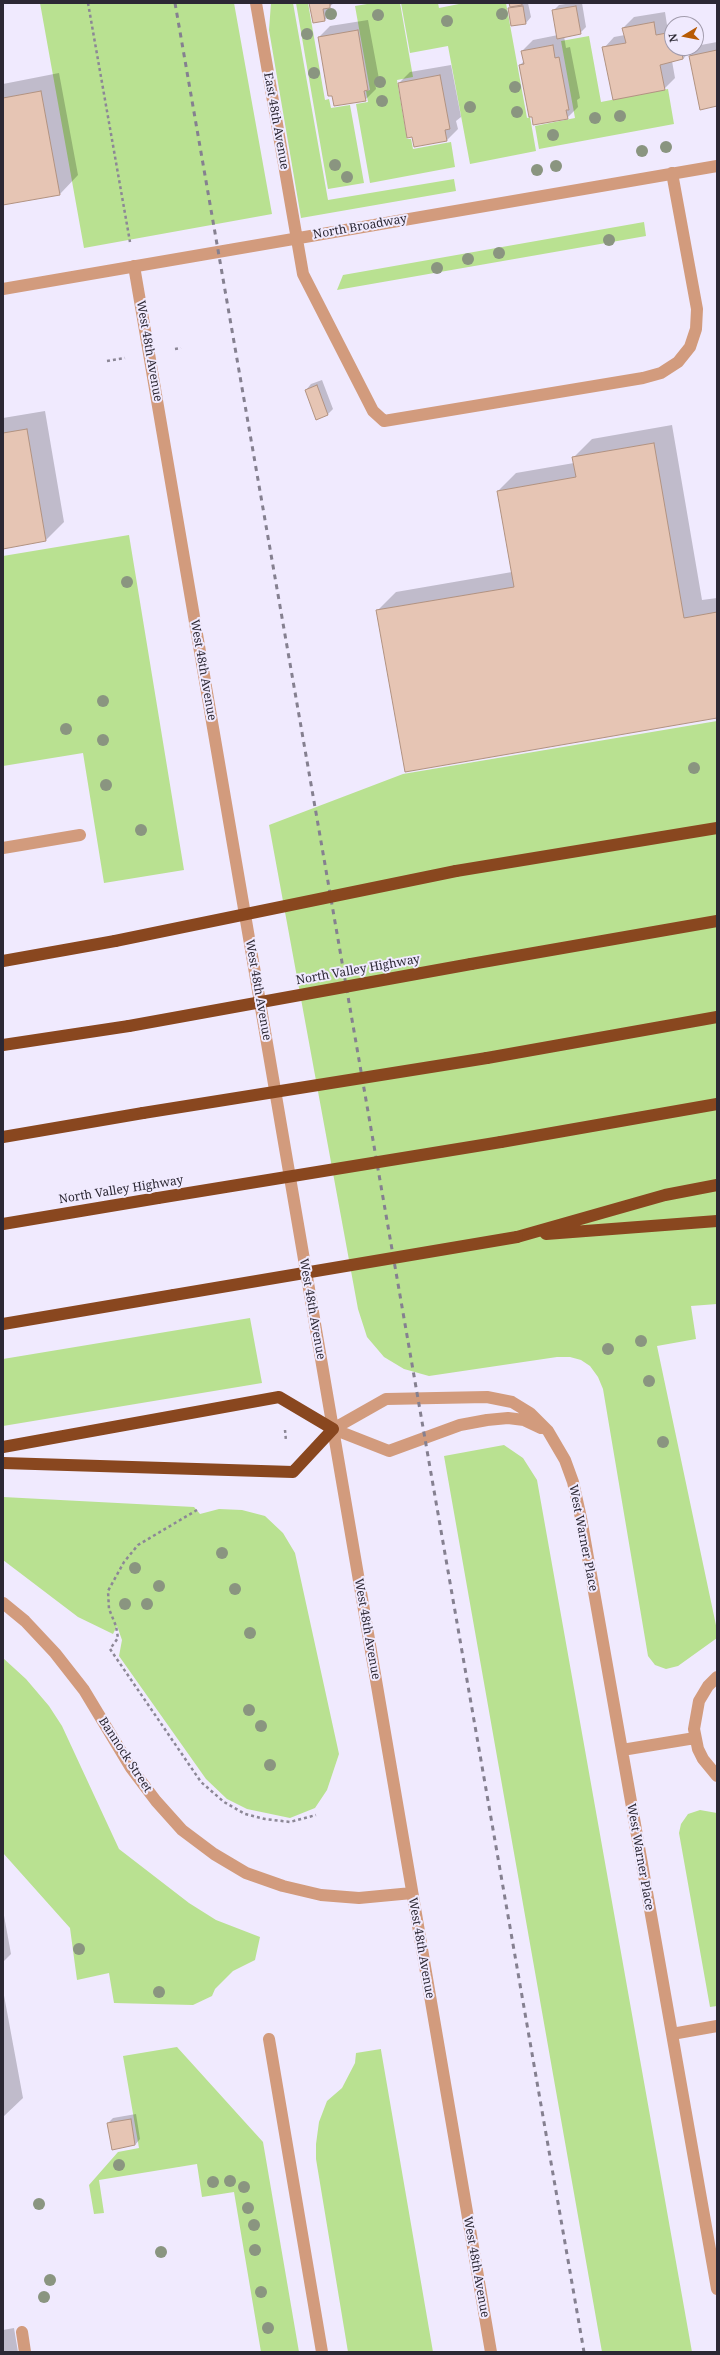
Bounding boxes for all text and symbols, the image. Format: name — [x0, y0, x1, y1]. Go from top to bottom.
north arrow — [664, 16, 704, 56]
text: N — [665, 32, 681, 44]
street label: East 48th Avenue — [260, 71, 292, 171]
street label: North Broadway — [312, 212, 408, 242]
street label: West 48th Avenue — [133, 299, 165, 403]
street label: West 48th Avenue — [187, 618, 219, 722]
street label: West 48th Avenue — [242, 938, 274, 1042]
street label: North Valley Highway — [295, 952, 421, 988]
street label: North Valley Highway — [58, 1173, 184, 1207]
street label: West 48th Avenue — [296, 1257, 328, 1361]
street label: West Warner Place — [566, 1484, 600, 1592]
street label: West 48th Avenue — [351, 1577, 383, 1681]
street label: Bannock Street — [95, 1715, 155, 1795]
street label: West Warner Place — [624, 1803, 656, 1911]
street label: West 48th Avenue — [405, 1896, 437, 2000]
street label: West 48th Avenue — [460, 2215, 492, 2319]

